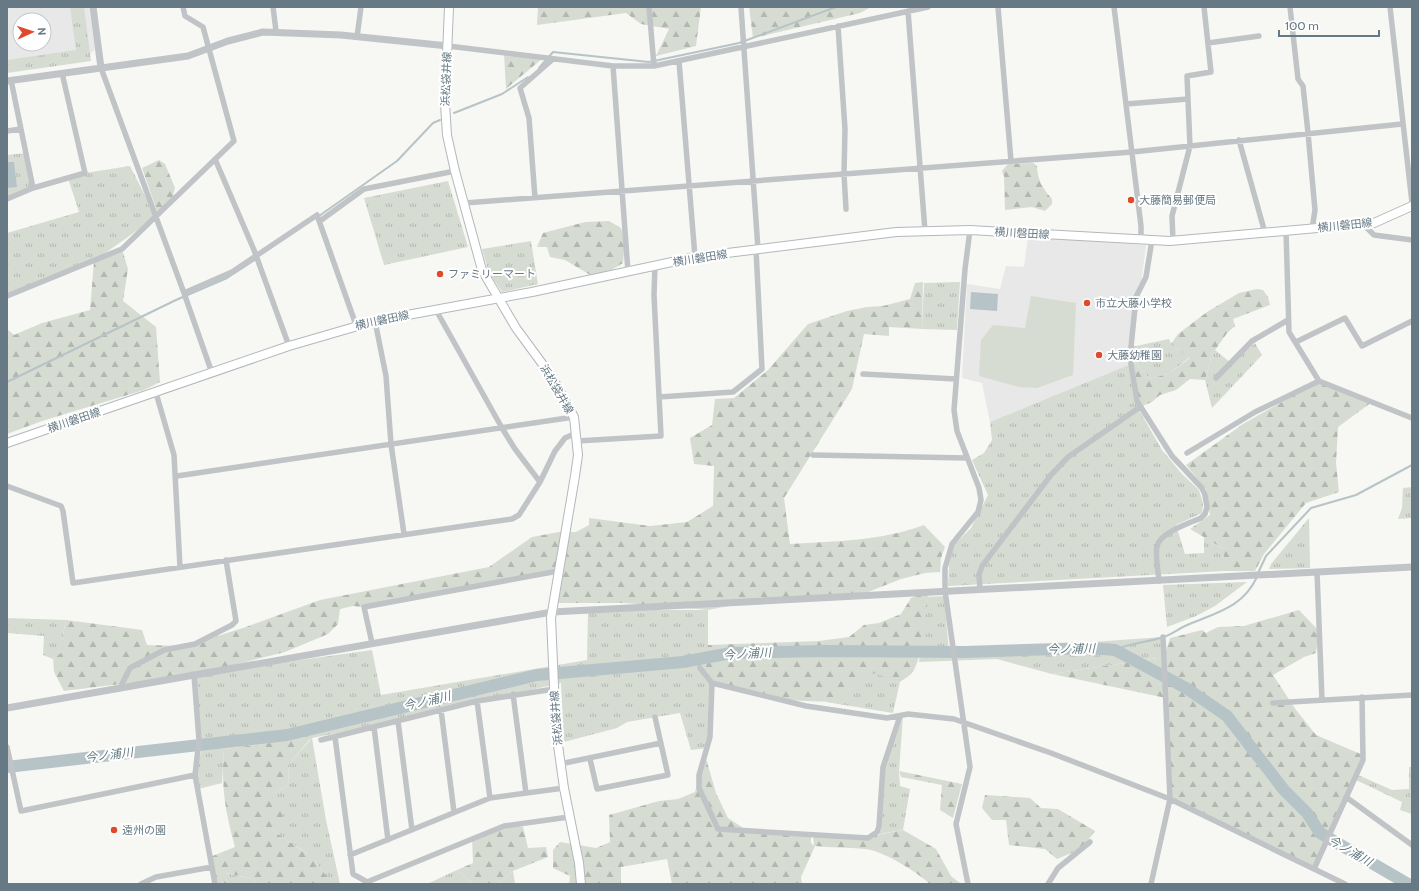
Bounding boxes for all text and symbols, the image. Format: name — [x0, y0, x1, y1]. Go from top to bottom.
north arrow — [12, 12, 52, 52]
scale bar — [1279, 12, 1379, 38]
text: 100 m — [1285, 18, 1319, 33]
text: N — [35, 27, 49, 36]
street label: 浜松袋井線 — [438, 51, 454, 107]
place label: 大藤簡易郵便局 — [1139, 193, 1216, 207]
marker: 大藤簡易郵便局 — [1126, 195, 1136, 205]
street label: 横川磐田線 — [1317, 215, 1373, 235]
street label: 横川磐田線 — [994, 225, 1050, 241]
street label: 横川磐田線 — [672, 247, 728, 269]
place label: ファミリーマート — [448, 267, 536, 281]
marker: ファミリーマート — [435, 269, 445, 279]
place label: 市立大藤小学校 — [1095, 296, 1172, 310]
marker: 市立大藤小学校 — [1082, 298, 1092, 308]
street label: 横川磐田線 — [354, 307, 410, 333]
place label: 大藤幼稚園 — [1107, 348, 1162, 362]
marker: 大藤幼稚園 — [1094, 350, 1104, 360]
street label: 浜松袋井線 — [537, 362, 577, 416]
street label: 横川磐田線 — [46, 404, 102, 436]
water label: 今ノ浦川 — [1047, 641, 1097, 656]
water label: 今ノ浦川 — [722, 644, 773, 663]
water label: 今ノ浦川 — [402, 687, 454, 713]
street label: 浜松袋井線 — [547, 690, 565, 746]
water label: 今ノ浦川 — [84, 744, 136, 765]
place label: 遠州の園 — [122, 823, 166, 837]
marker: 遠州の園 — [109, 825, 119, 835]
water label: 今ノ浦川 — [1326, 832, 1377, 870]

